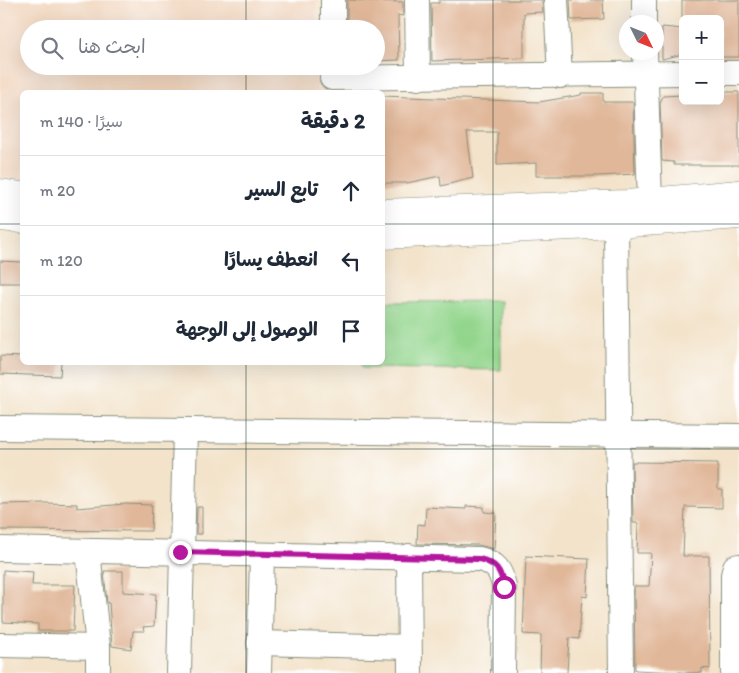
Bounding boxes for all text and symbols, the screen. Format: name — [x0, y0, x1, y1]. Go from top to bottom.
north arrow — [619, 15, 664, 60]
map controls — [679, 15, 724, 105]
button: + — [679, 15, 724, 60]
search box — [20, 20, 385, 75]
icon: search — [38, 34, 66, 62]
text: ابحث هنا — [78, 35, 146, 58]
button: − — [679, 60, 724, 105]
text: 2 دقيقة — [301, 108, 365, 133]
text: سيرًا · 140 m — [40, 112, 123, 131]
icon: ahead — [337, 177, 365, 205]
text: تابع السير — [246, 178, 318, 201]
text: 20 m — [40, 181, 75, 200]
icon: left — [337, 247, 365, 275]
text: انعطف يسارًا — [224, 248, 318, 271]
text: 120 m — [40, 251, 83, 270]
icon: arrive — [337, 317, 365, 345]
text: الوصول إلى الوجهة — [176, 318, 318, 341]
route end — [169, 541, 192, 564]
route start — [493, 576, 516, 599]

